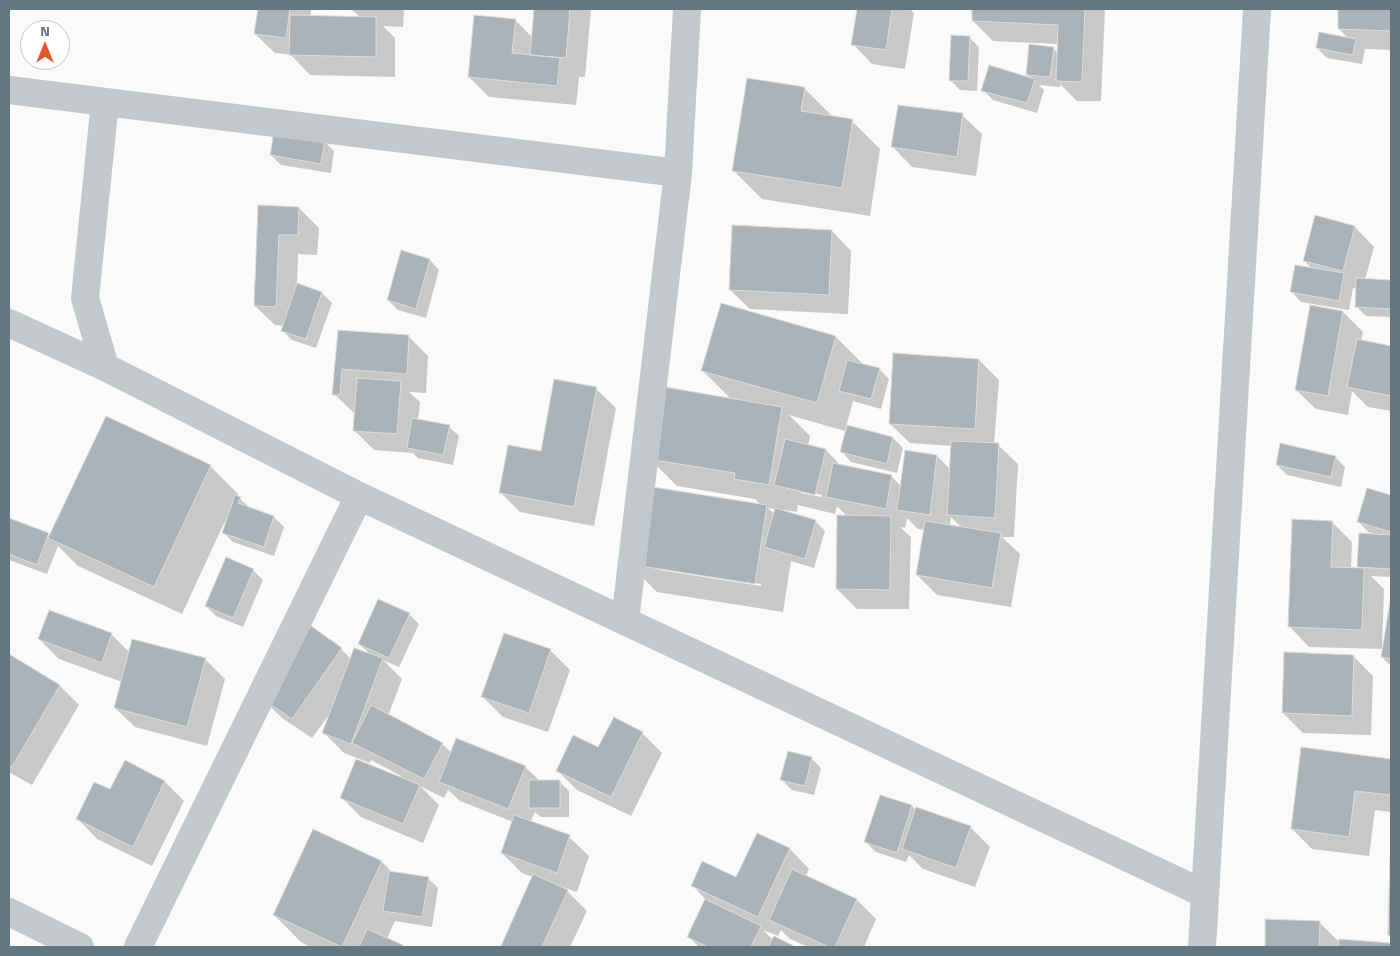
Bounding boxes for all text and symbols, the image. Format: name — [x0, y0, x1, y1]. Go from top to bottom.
north arrow — [20, 20, 70, 70]
text: N — [40, 20, 50, 41]

